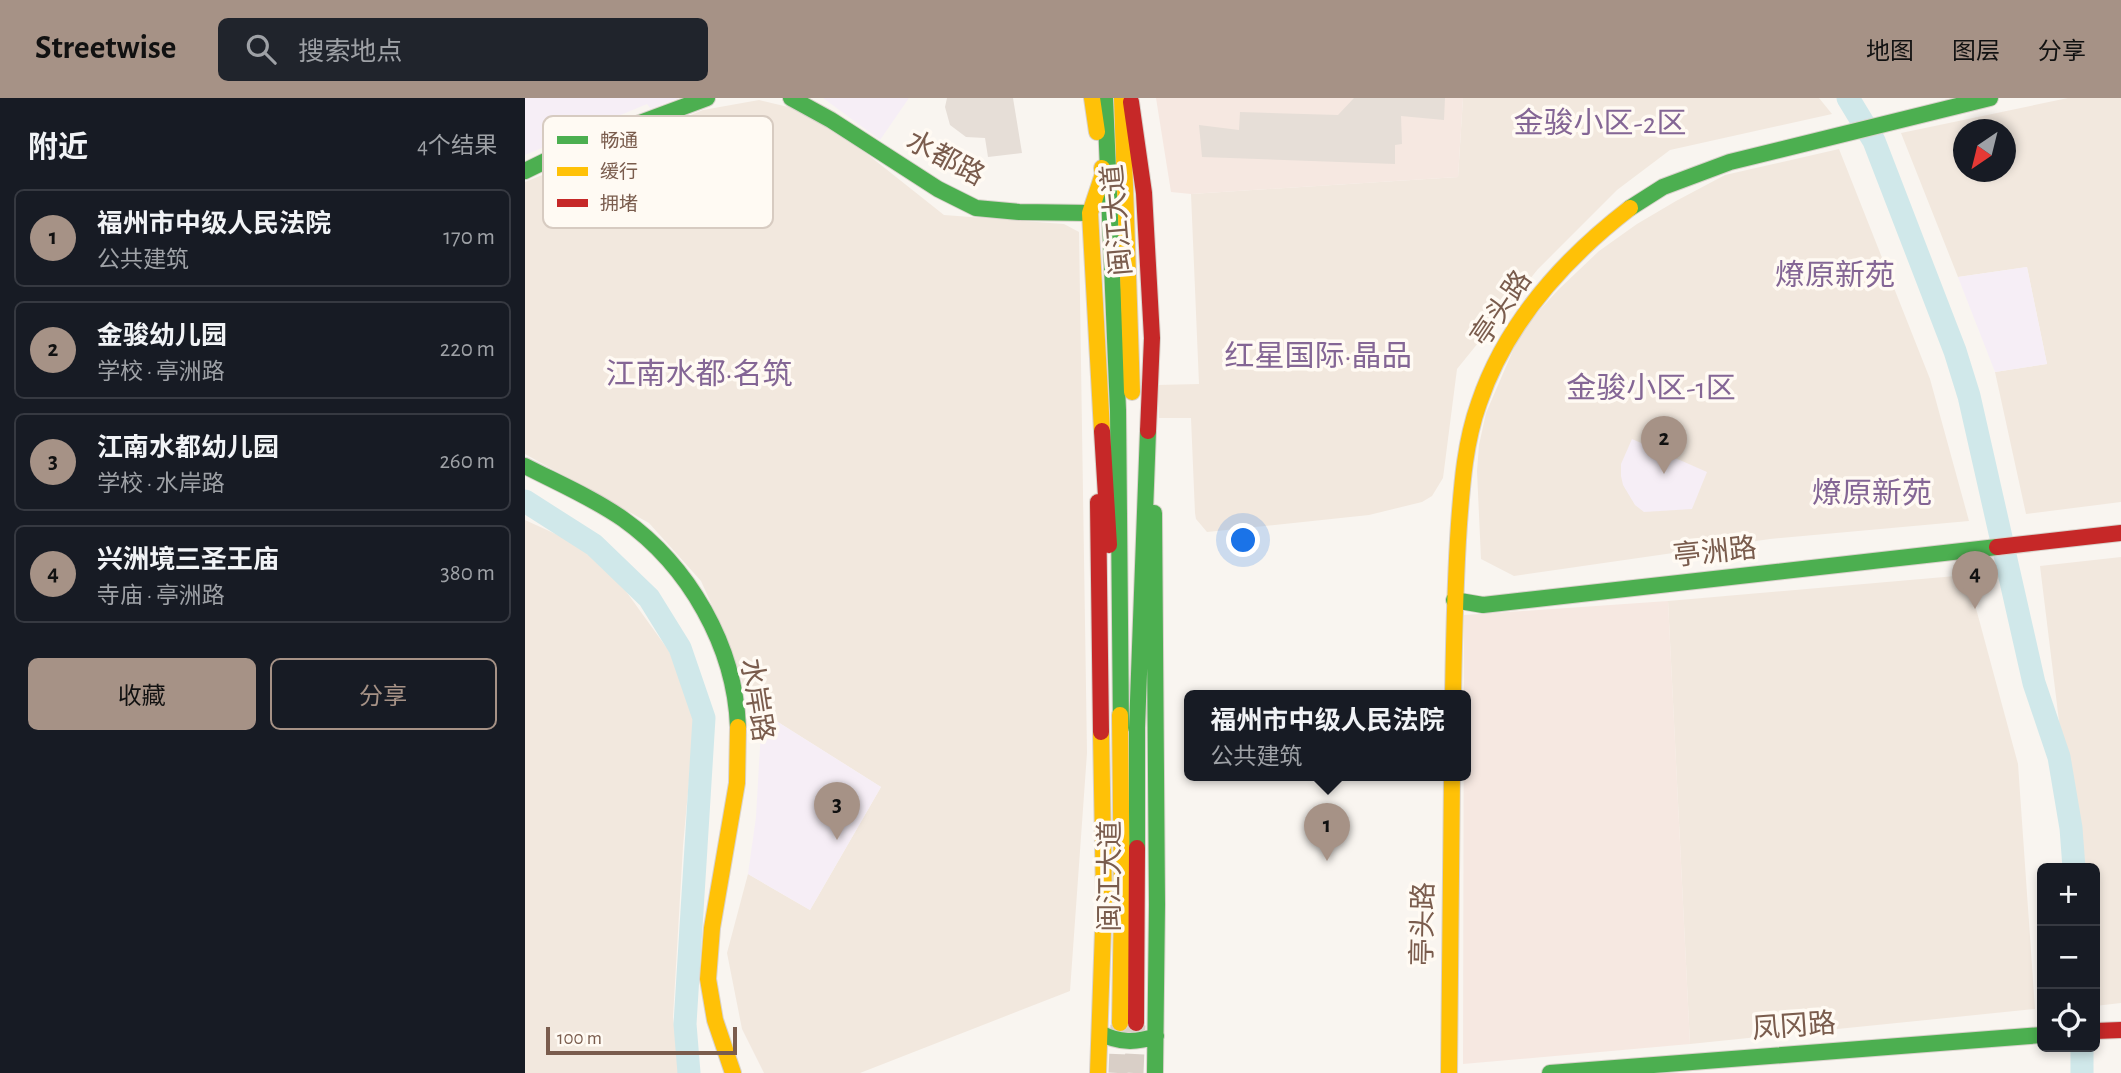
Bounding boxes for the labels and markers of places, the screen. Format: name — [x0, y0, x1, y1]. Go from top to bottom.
pin: 2 — [1641, 416, 1687, 474]
pin: 4 — [1952, 551, 1998, 609]
pin: 3 — [814, 782, 860, 840]
pin: 1 — [1304, 803, 1350, 861]

